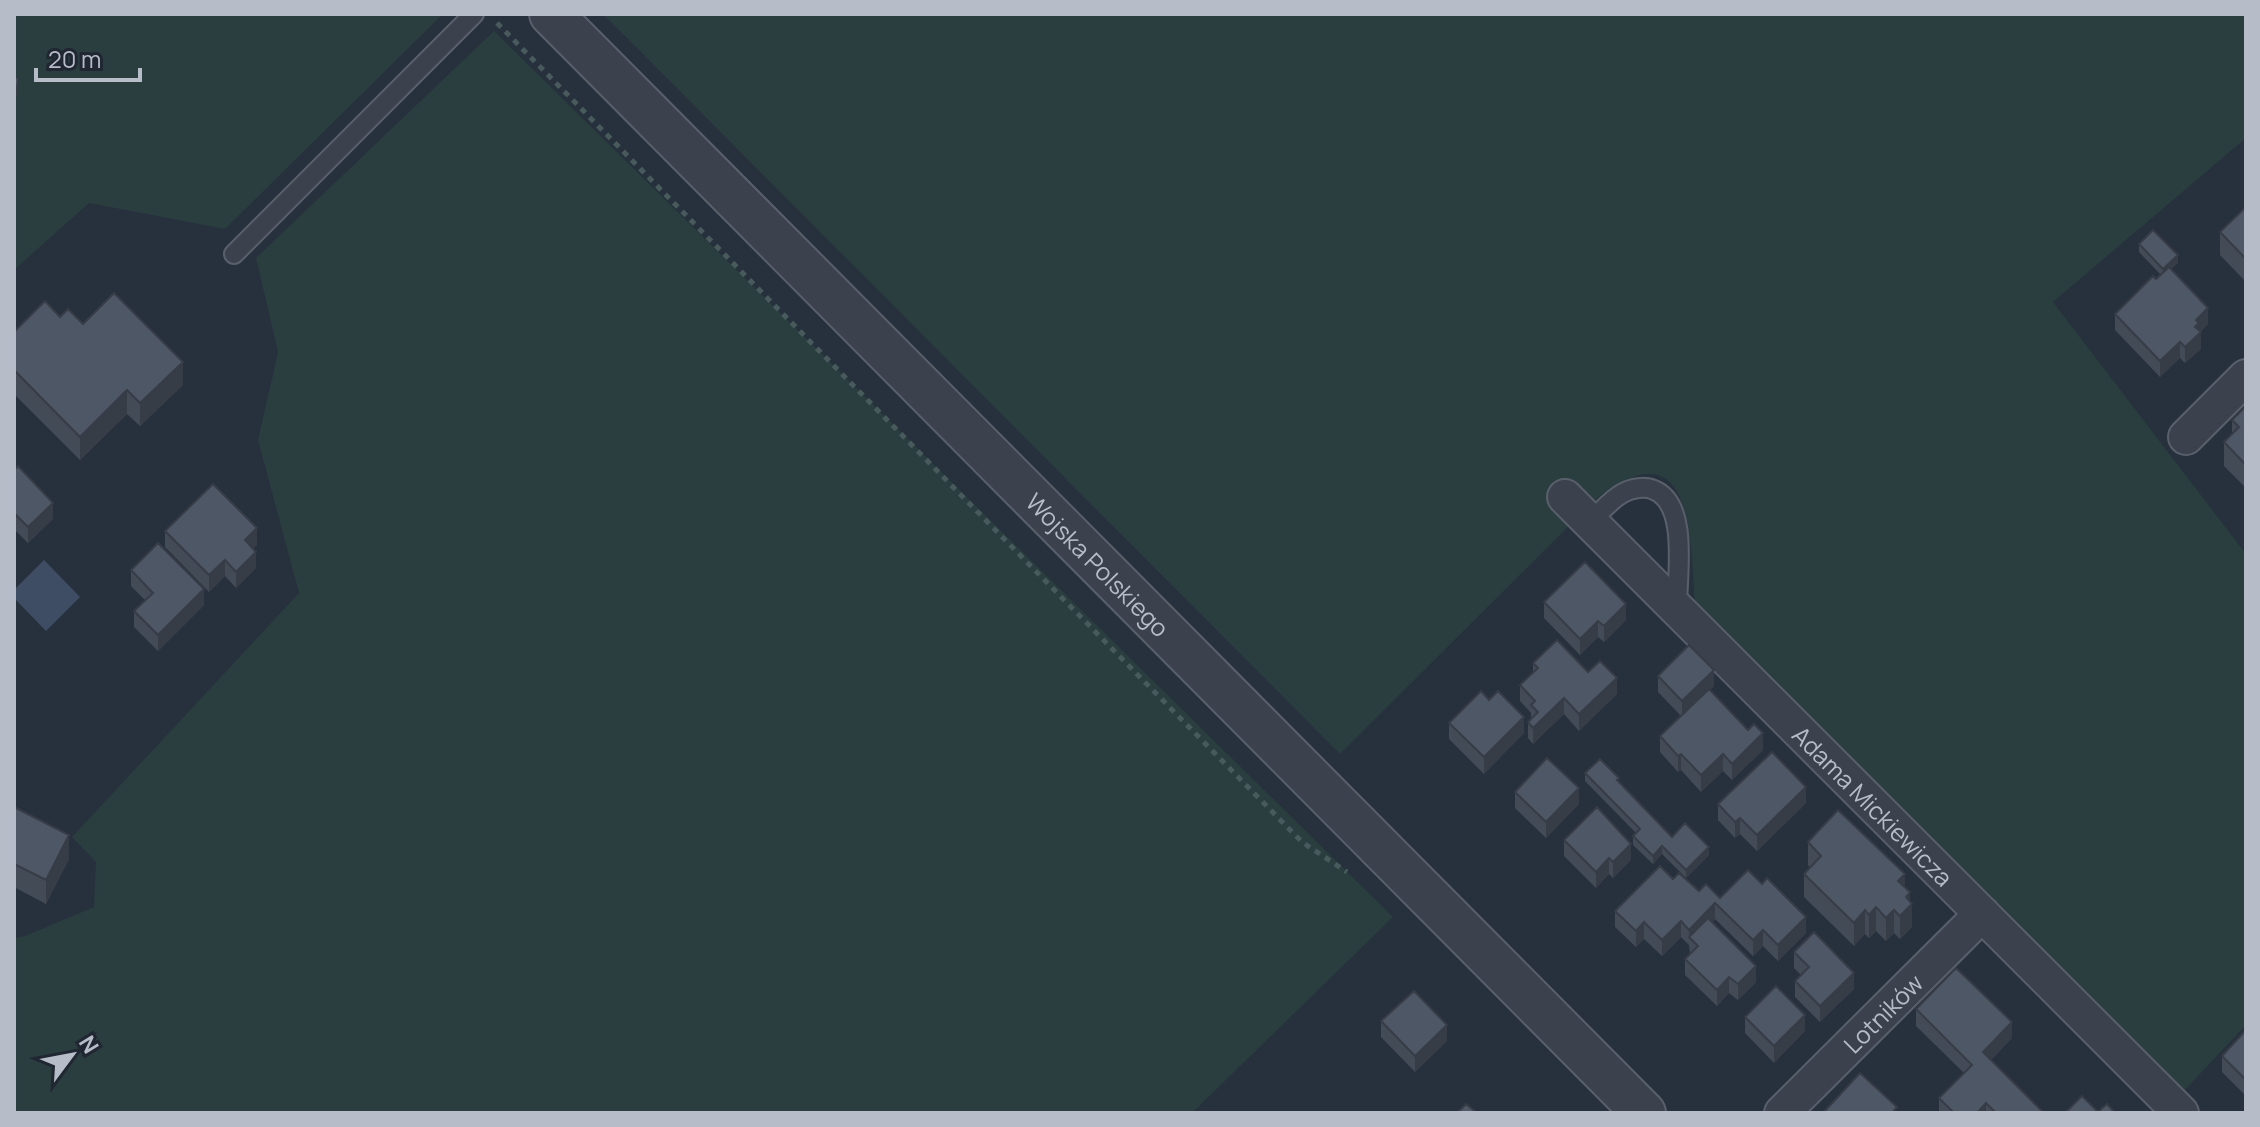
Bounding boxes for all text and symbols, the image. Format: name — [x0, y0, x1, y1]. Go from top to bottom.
scale bar — [36, 32, 140, 82]
text: 20 m — [48, 42, 101, 75]
street label: Wojska Polskiego — [1019, 485, 1177, 643]
street label: Adama Mickiewicza — [1786, 718, 1961, 893]
street label: Lotników — [1836, 966, 1930, 1060]
north arrow — [32, 1015, 112, 1095]
text: N — [72, 1030, 106, 1059]

